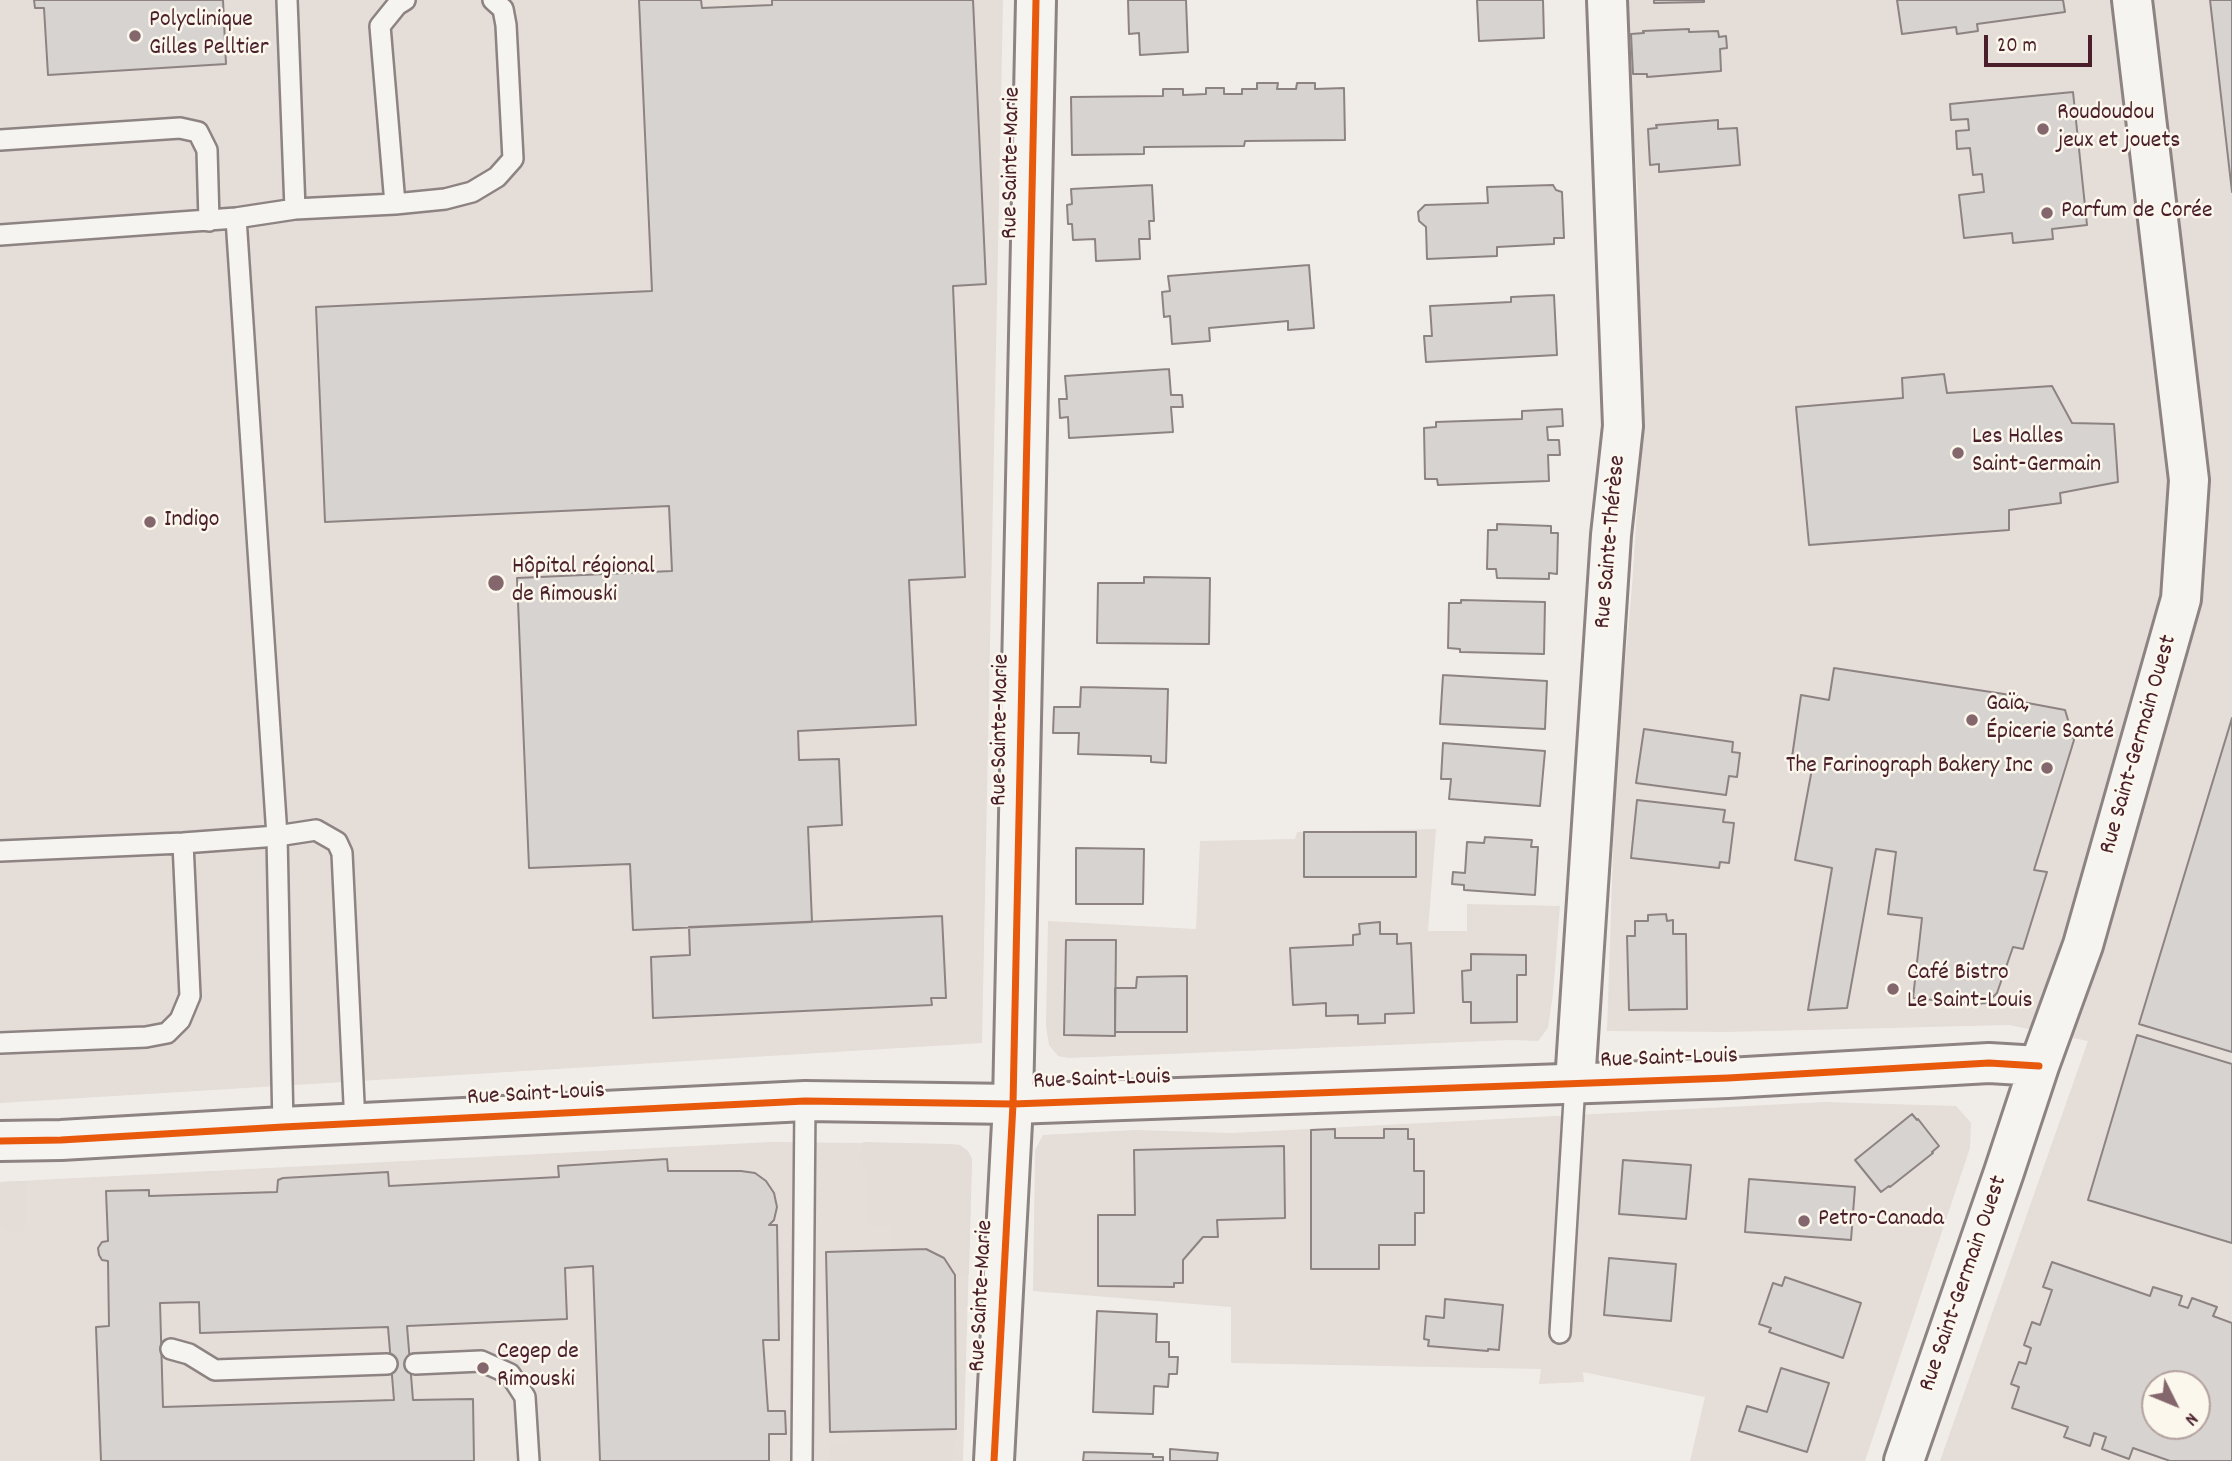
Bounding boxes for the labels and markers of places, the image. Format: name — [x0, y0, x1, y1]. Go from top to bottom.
place label: Polyclinique Gilles Pelltier — [149, 8, 269, 64]
marker: Polyclinique Gilles Pelltier — [127, 28, 143, 44]
place label: Roudoudou jeux et jouets — [2057, 101, 2180, 157]
marker: Roudoudou jeux et jouets — [2035, 121, 2051, 137]
place label: Parfum de Corée — [2061, 199, 2212, 227]
marker: Parfum de Corée — [2039, 205, 2055, 221]
place label: Les Halles Saint-Germain — [1972, 425, 2101, 481]
marker: Les Halles Saint-Germain — [1950, 445, 1966, 461]
place label: Indigo — [164, 508, 219, 536]
marker: Indigo — [142, 514, 158, 530]
place label: Hôpital régional de Rimouski — [512, 555, 655, 611]
marker: Hôpital régional de Rimouski — [486, 573, 506, 593]
place label: Gaïa, Épicerie Santé — [1986, 692, 2114, 748]
marker: Gaïa, Épicerie Santé — [1964, 712, 1980, 728]
place label: The Farinograph Bakery Inc — [1786, 754, 2033, 782]
marker: The Farinograph Bakery Inc — [2039, 760, 2055, 776]
place label: Café Bistro Le Saint-Louis — [1907, 961, 2033, 1017]
marker: Café Bistro Le Saint-Louis — [1885, 981, 1901, 997]
place label: Petro-Canada — [1818, 1207, 1944, 1235]
marker: Petro-Canada — [1796, 1213, 1812, 1229]
place label: Cegep de Rimouski — [497, 1340, 579, 1396]
marker: Cegep de Rimouski — [475, 1360, 491, 1376]

